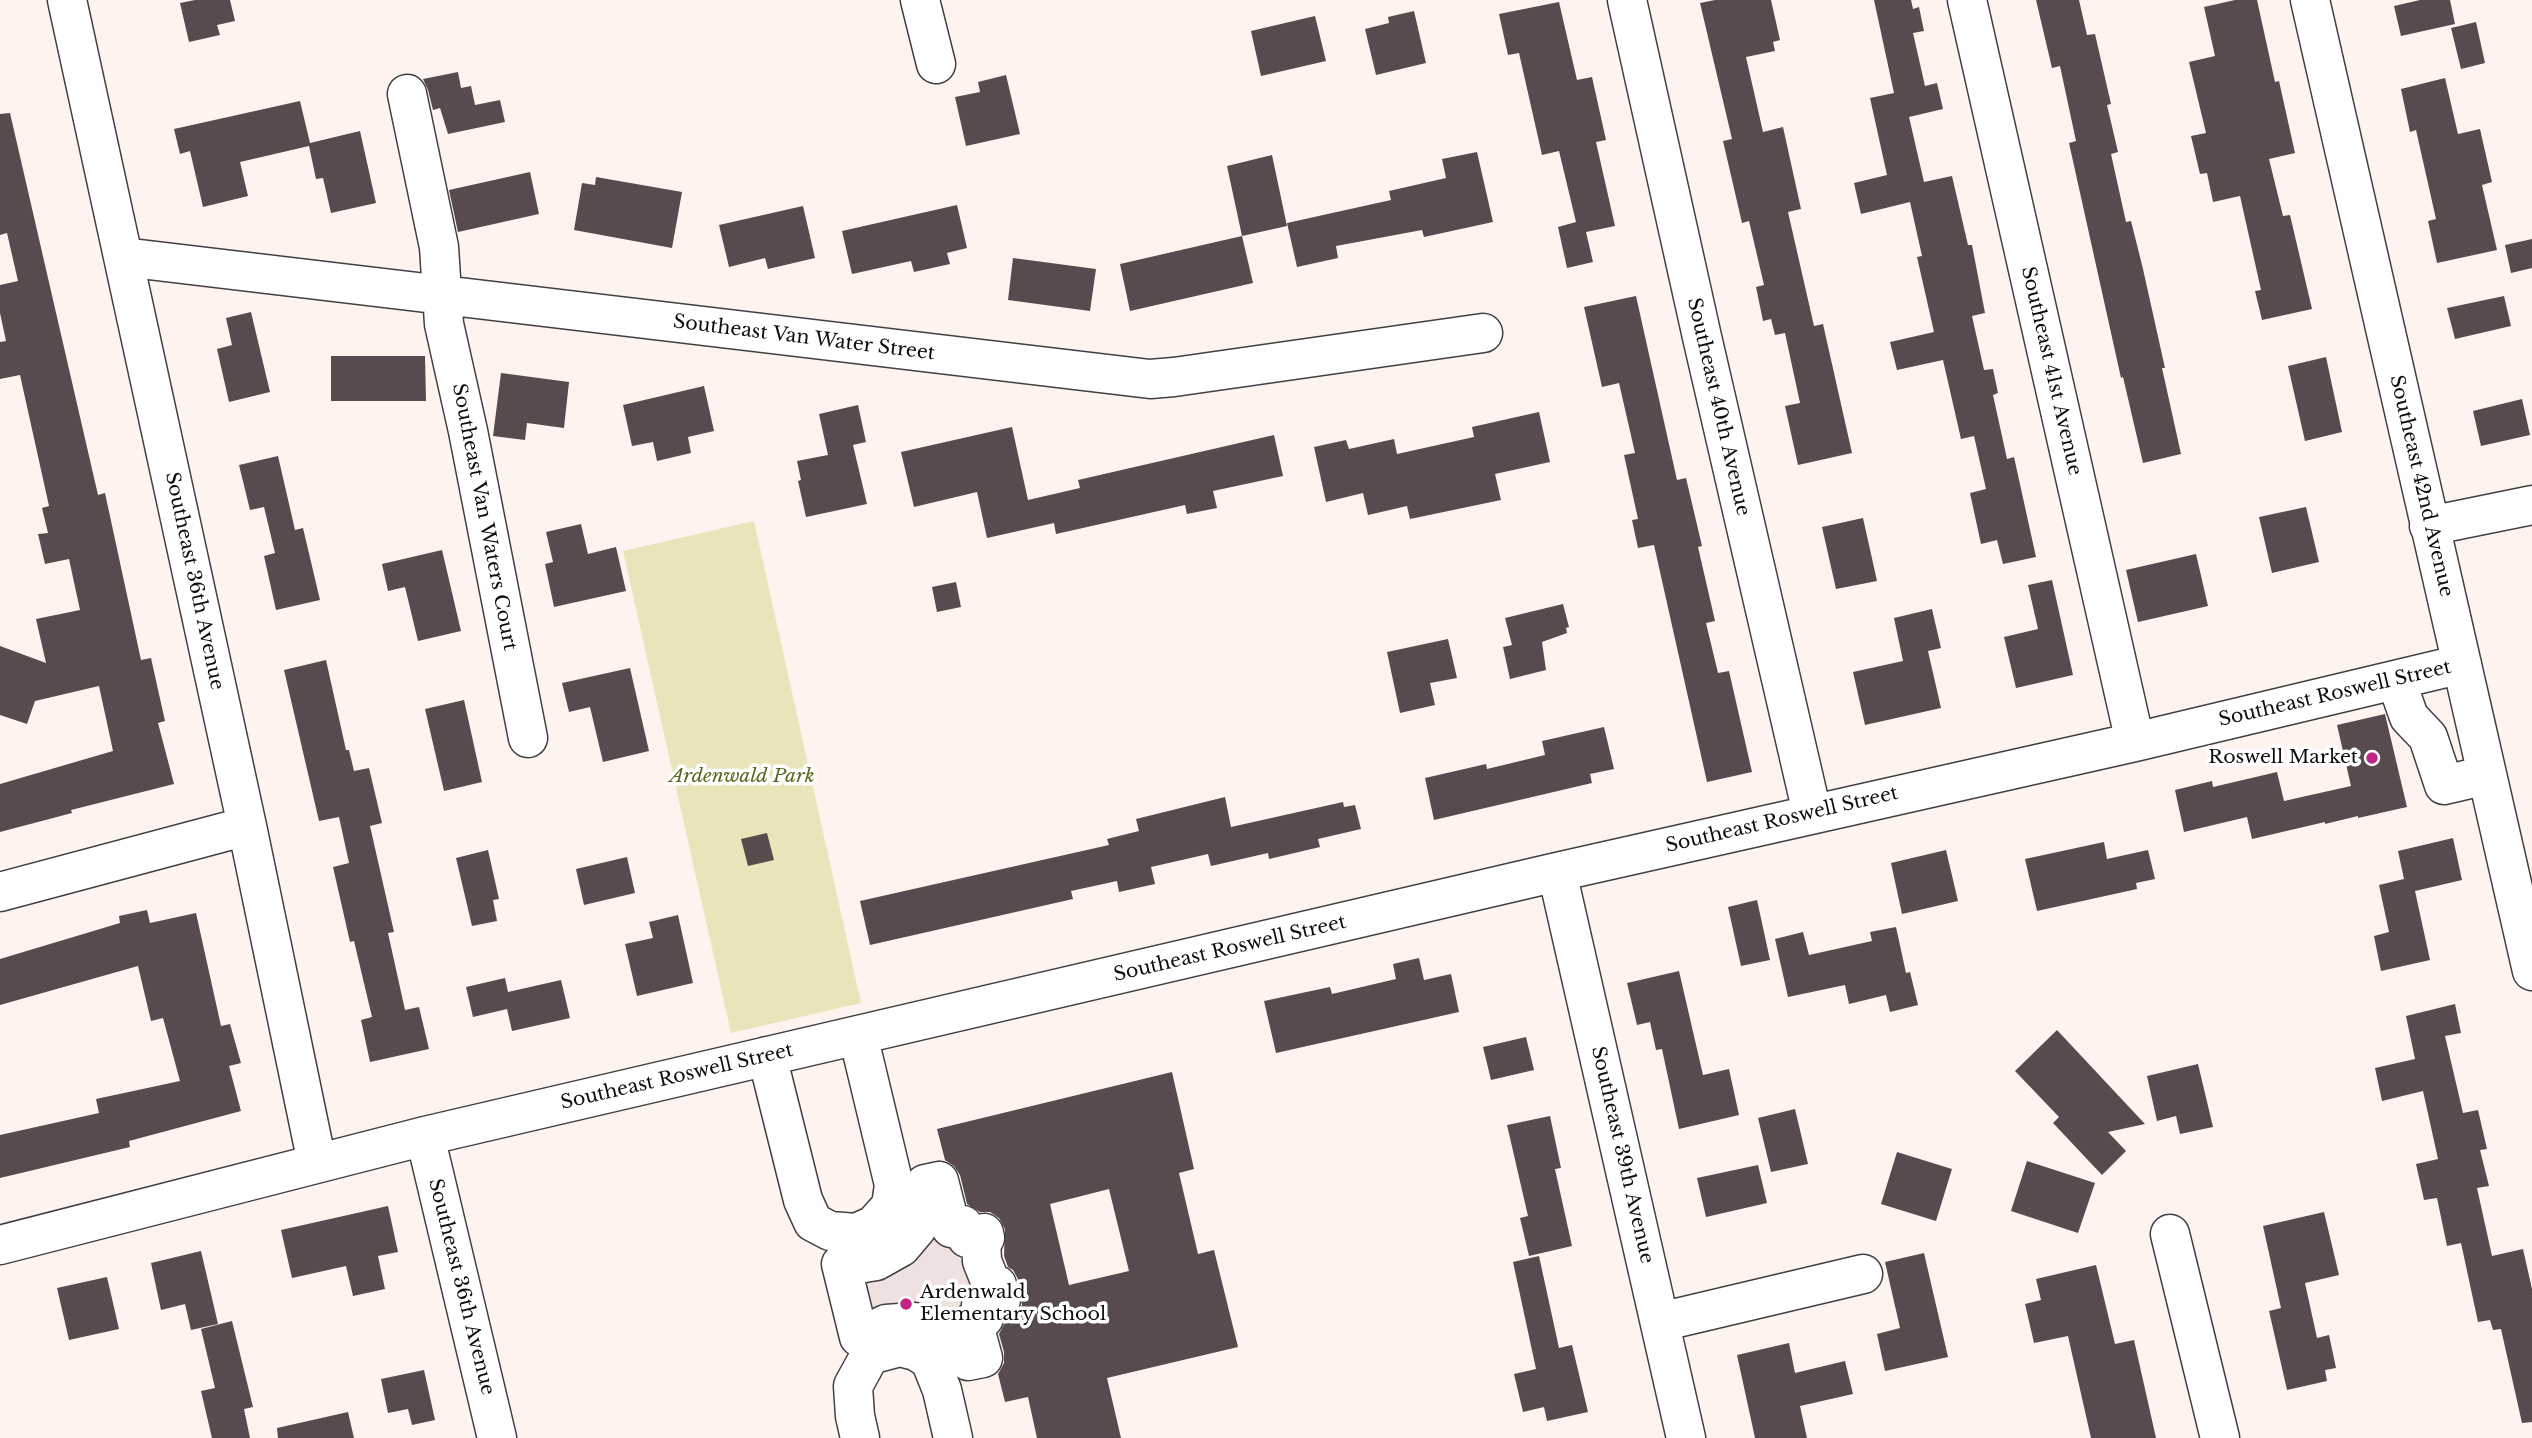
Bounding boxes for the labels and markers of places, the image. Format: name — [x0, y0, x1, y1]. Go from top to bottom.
place label: Roswell Market — [2208, 747, 2358, 769]
marker: Roswell Market — [2364, 750, 2380, 766]
place label: Ardenwald Elementary School — [920, 1282, 1106, 1326]
marker: Ardenwald Elementary School — [898, 1296, 914, 1312]

